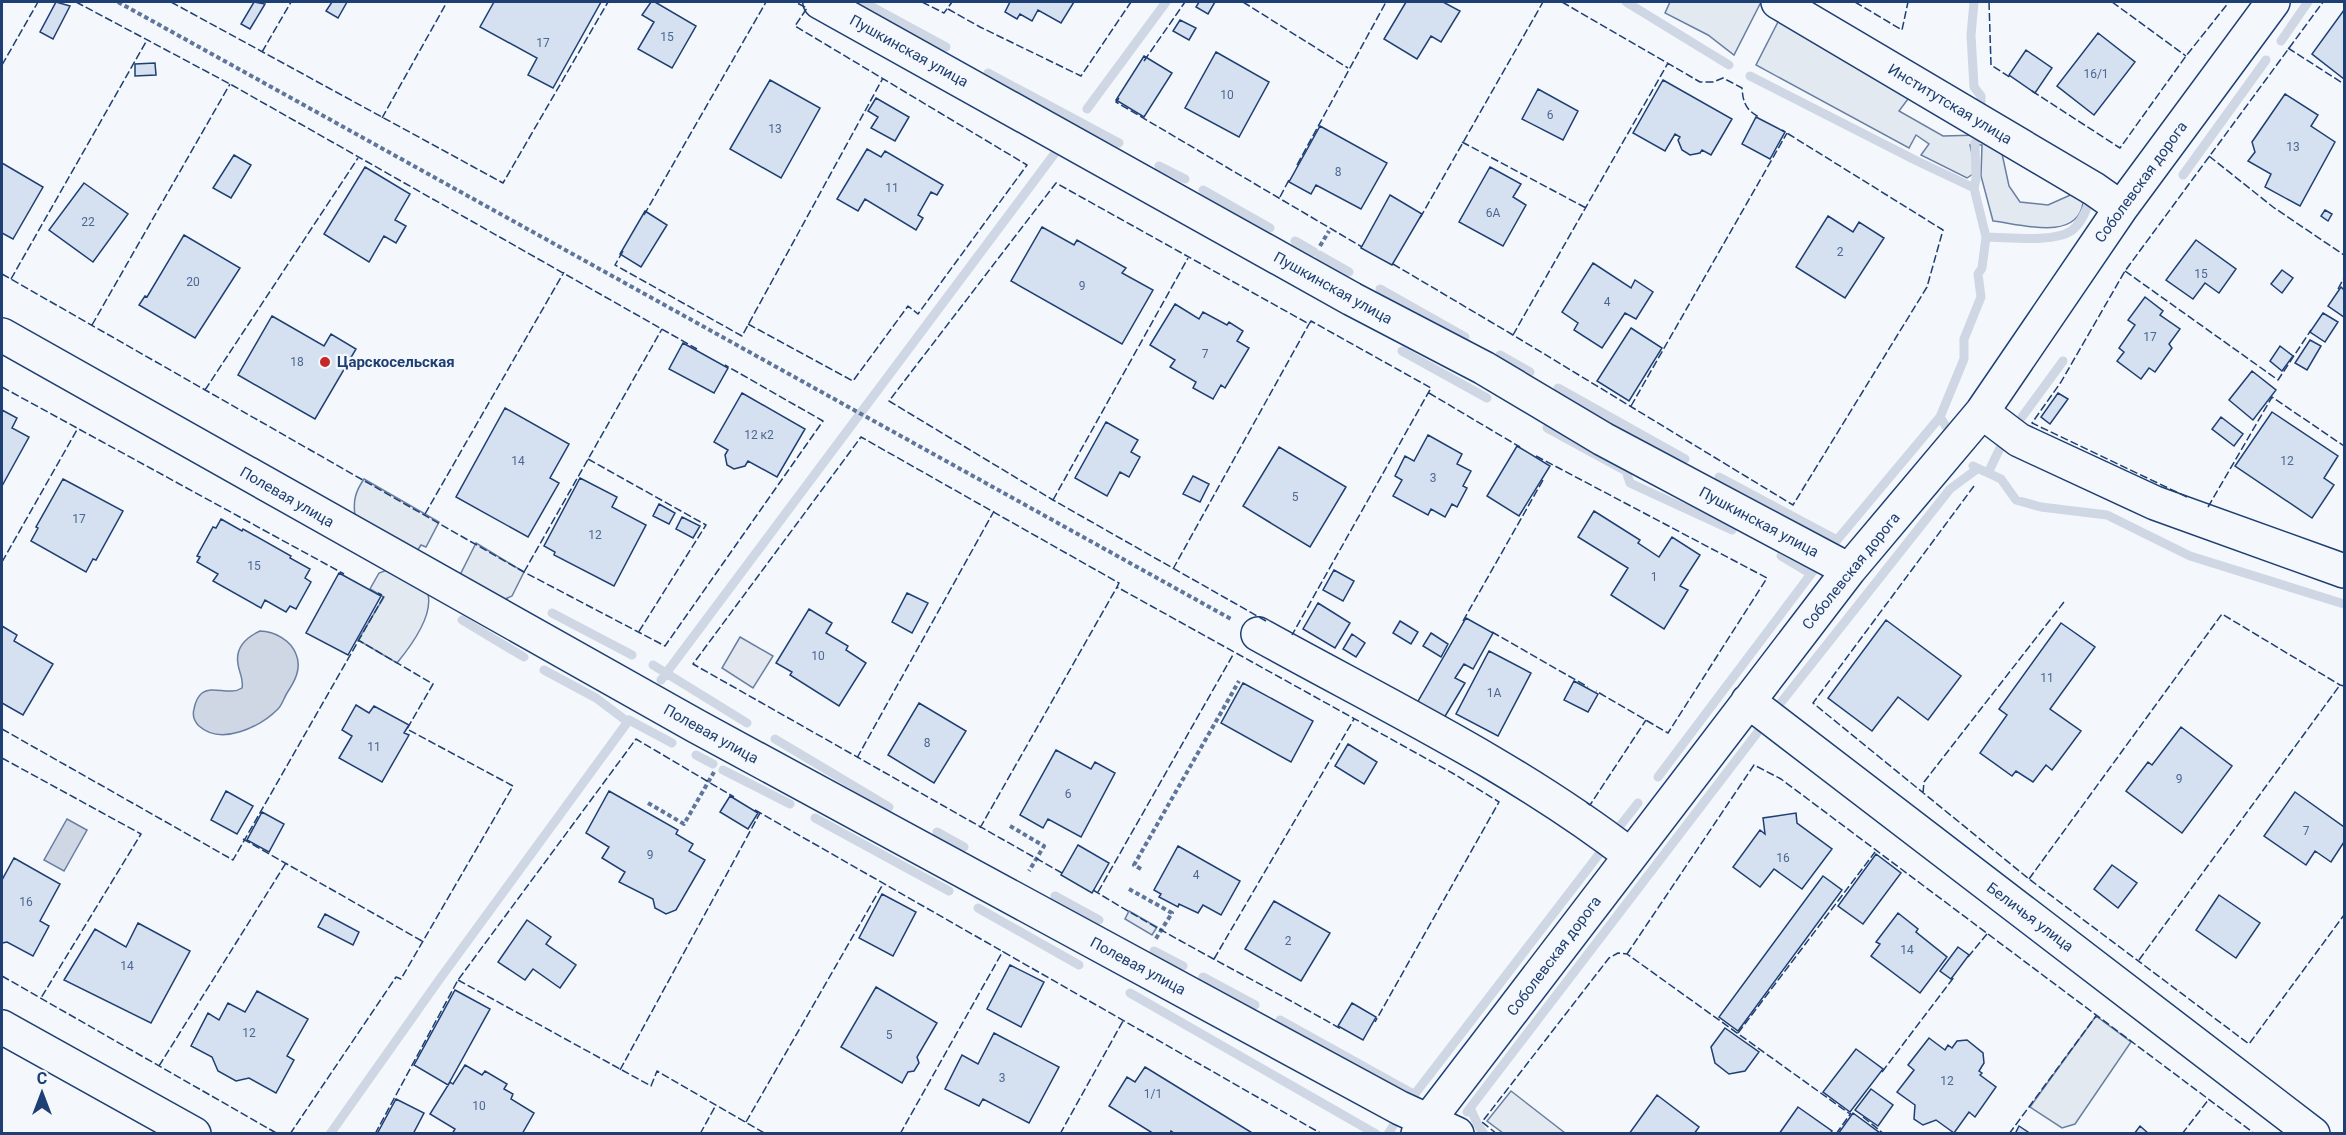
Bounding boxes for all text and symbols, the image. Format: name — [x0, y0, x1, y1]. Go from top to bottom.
street label: Пушкинская улица — [847, 11, 971, 91]
house number: 15 — [660, 30, 674, 44]
house number: 17 — [536, 36, 550, 50]
street label: Институтская улица — [1885, 60, 2015, 148]
house number: 16/1 — [2083, 67, 2109, 81]
house number: 10 — [1220, 88, 1234, 102]
house number: 6 — [1547, 108, 1554, 122]
street label: Соболевская дорога — [2091, 118, 2191, 246]
house number: 13 — [768, 122, 782, 136]
house number: 13 — [2286, 140, 2300, 154]
house number: 8 — [1335, 165, 1342, 179]
house number: 11 — [885, 181, 899, 195]
house number: 6А — [1486, 206, 1500, 220]
house number: 22 — [81, 215, 95, 229]
house number: 2 — [1837, 245, 1844, 259]
street label: Пушкинская улица — [1271, 248, 1395, 328]
house number: 15 — [2194, 267, 2208, 281]
house number: 20 — [186, 275, 200, 289]
house number: 9 — [1079, 279, 1085, 293]
house number: 4 — [1604, 295, 1611, 309]
house number: 17 — [2143, 330, 2157, 344]
house number: 7 — [1202, 347, 1209, 361]
place label: Царскосельская — [337, 353, 455, 371]
house number: 18 — [290, 355, 304, 369]
marker: Царскосельская — [318, 355, 332, 369]
house number: 12 к2 — [744, 428, 774, 442]
house number: 14 — [511, 454, 525, 468]
house number: 12 — [2280, 454, 2294, 468]
street label: Полевая улица — [237, 463, 337, 531]
house number: 3 — [1430, 471, 1436, 485]
street label: Пушкинская улица — [1696, 483, 1822, 561]
house number: 5 — [1292, 490, 1299, 504]
street label: Соболевская дорога — [1798, 509, 1904, 633]
house number: 17 — [72, 512, 86, 526]
house number: 12 — [588, 528, 602, 542]
house number: 15 — [247, 559, 261, 573]
house number: 1 — [1651, 570, 1657, 584]
house number: 10 — [811, 649, 825, 663]
house number: 11 — [2040, 671, 2054, 685]
house number: 1А — [1487, 686, 1501, 700]
street label: Полевая улица — [660, 701, 762, 767]
house number: 8 — [924, 736, 931, 750]
house number: 11 — [367, 740, 381, 754]
house number: 9 — [2176, 772, 2182, 786]
house number: 6 — [1065, 787, 1072, 801]
house number: 7 — [2303, 824, 2310, 838]
house number: 9 — [647, 848, 653, 862]
house number: 16 — [1776, 851, 1790, 865]
house number: 4 — [1193, 868, 1200, 882]
street label: Беличья улица — [1983, 878, 2077, 956]
street label: Соболевская дорога — [1503, 893, 1605, 1019]
house number: 16 — [19, 895, 33, 909]
street label: Полевая улица — [1087, 933, 1189, 999]
house number: 2 — [1285, 934, 1292, 948]
house number: 14 — [1900, 943, 1914, 957]
house number: 14 — [120, 959, 134, 973]
house number: 12 — [242, 1026, 256, 1040]
house number: 5 — [886, 1028, 893, 1042]
north arrow — [12, 1063, 72, 1123]
text: С — [37, 1069, 47, 1088]
house number: 3 — [999, 1071, 1005, 1085]
house number: 12 — [1940, 1074, 1954, 1088]
house number: 1/1 — [1144, 1087, 1162, 1101]
house number: 10 — [472, 1099, 486, 1113]

